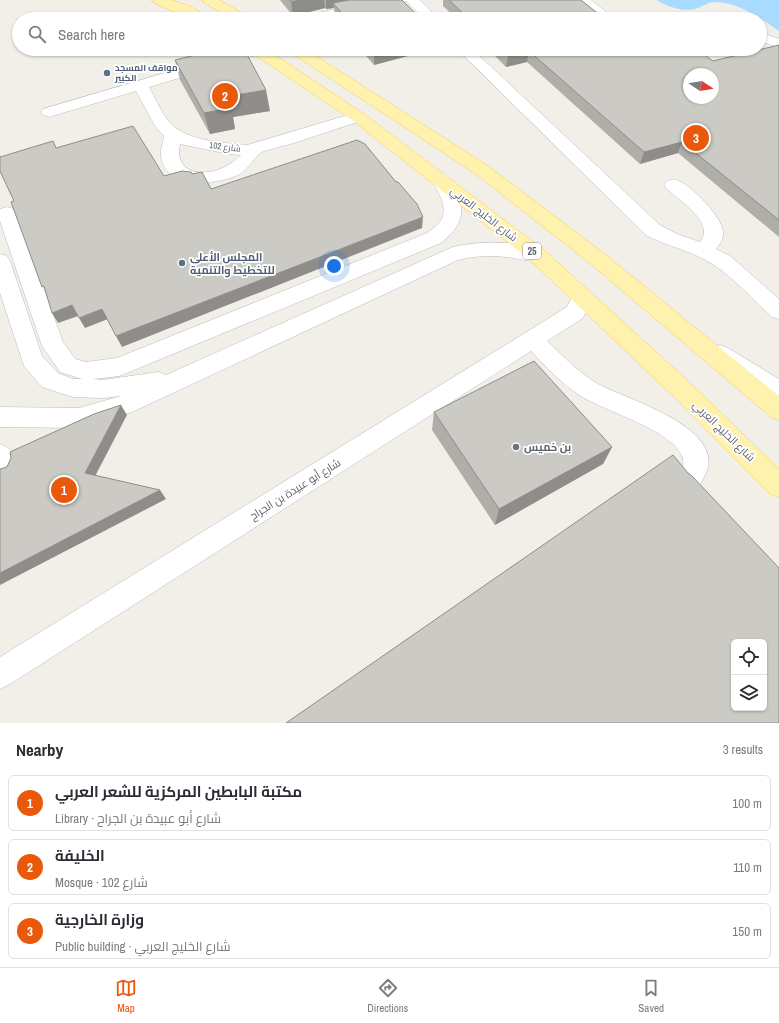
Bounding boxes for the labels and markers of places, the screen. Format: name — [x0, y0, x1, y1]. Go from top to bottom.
place label: مواقف المسجد الكبير — [114, 62, 178, 84]
marker: مواقف المسجد الكبير — [102, 68, 112, 78]
pin: 2 — [212, 81, 238, 111]
pin: 3 — [683, 123, 709, 153]
place label: المجلس الأعلى للتخطيط والتنمية — [190, 250, 275, 278]
marker: المجلس الأعلى للتخطيط والتنمية — [177, 258, 187, 268]
place label: بن خميس — [524, 440, 571, 454]
marker: بن خميس — [511, 442, 521, 452]
pin: 1 — [51, 475, 77, 505]

